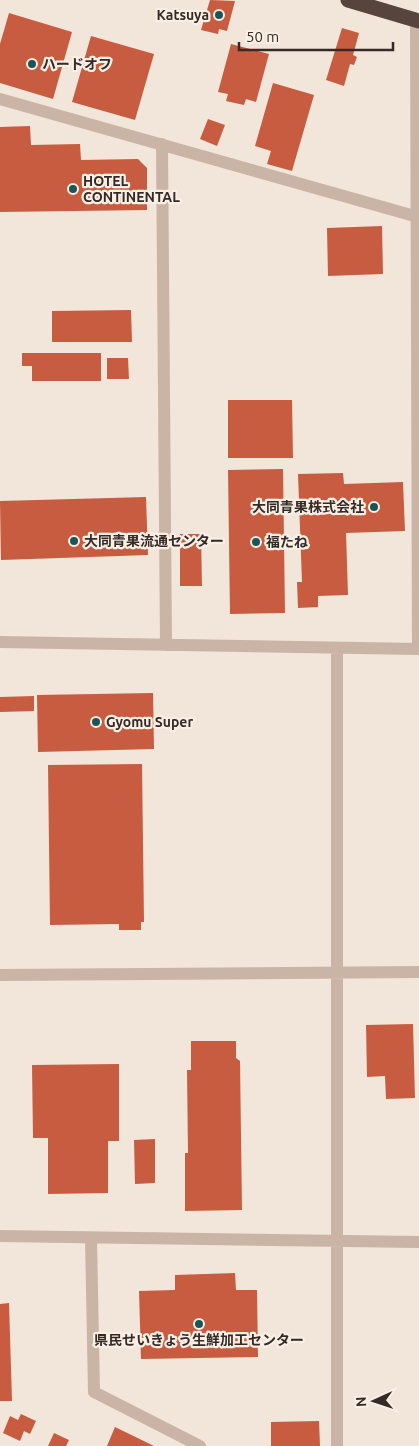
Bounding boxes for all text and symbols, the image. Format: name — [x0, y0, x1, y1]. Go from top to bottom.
place label: Katsuya — [157, 7, 209, 23]
marker: Katsuya — [213, 9, 225, 21]
scale bar — [239, 20, 393, 52]
text: 50 m — [246, 28, 279, 45]
place label: ハードオフ — [42, 56, 112, 72]
marker: ハードオフ — [26, 58, 38, 70]
place label: HOTEL CONTINENTAL — [83, 173, 180, 205]
marker: HOTEL CONTINENTAL — [67, 183, 79, 195]
place label: 大同青果株式会社 — [252, 499, 364, 515]
marker: 大同青果株式会社 — [368, 501, 380, 513]
place label: 大同青果流通センター — [84, 533, 224, 549]
place label: 福たね — [266, 534, 308, 550]
marker: 大同青果流通センター — [68, 535, 80, 547]
marker: 福たね — [250, 536, 262, 548]
place label: Gyomu Super — [106, 714, 193, 730]
marker: Gyomu Super — [90, 716, 102, 728]
marker: 県民せいきょう生鮮加工センター — [193, 1318, 205, 1330]
place label: 県民せいきょう生鮮加工センター — [94, 1332, 304, 1348]
north arrow — [349, 1376, 399, 1426]
text: N — [353, 1396, 369, 1407]

